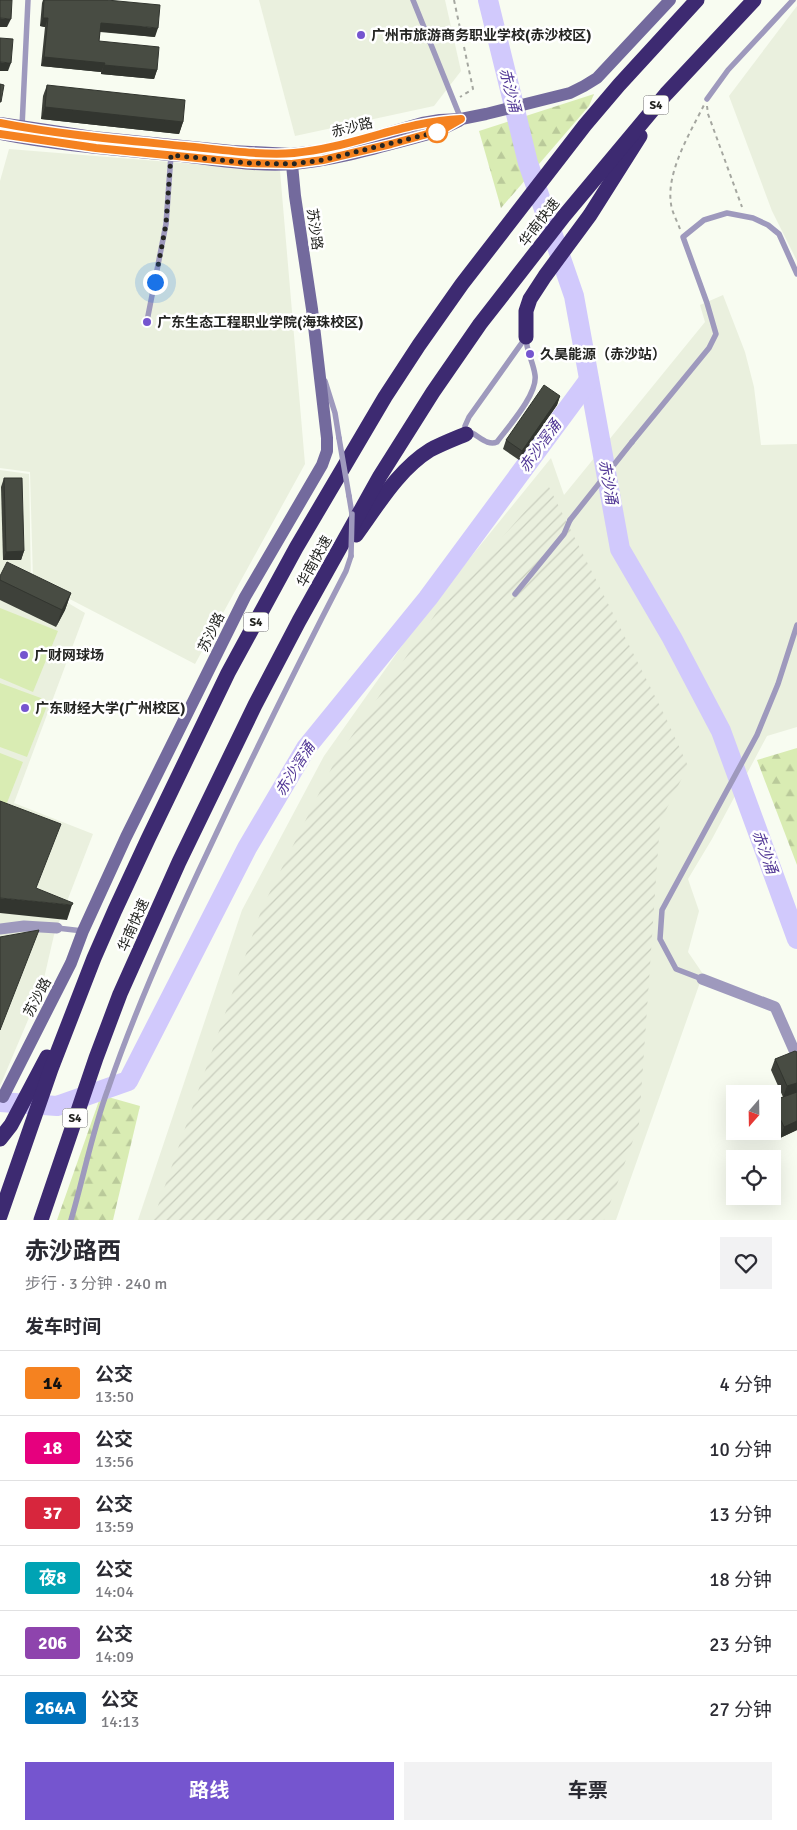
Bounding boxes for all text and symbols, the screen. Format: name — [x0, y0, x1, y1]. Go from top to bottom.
place label: 广州市旅游商务职业学校(赤沙校区) — [371, 27, 592, 44]
marker: 广州市旅游商务职业学校(赤沙校区) — [355, 29, 367, 41]
water label: 赤沙涌 — [496, 66, 525, 116]
road number: S4 — [644, 96, 668, 114]
street label: 赤沙路 — [330, 114, 375, 141]
unlabelled marker — [426, 121, 448, 143]
street label: 华南快速 — [515, 195, 563, 250]
street label: 苏沙路 — [303, 207, 326, 251]
your location — [143, 270, 168, 295]
place label: 广东生态工程职业学院(海珠校区) — [157, 314, 364, 331]
marker: 广东生态工程职业学院(海珠校区) — [141, 316, 153, 328]
place label: 久昊能源（赤沙站） — [540, 346, 666, 363]
marker: 久昊能源（赤沙站） — [524, 348, 536, 360]
water label: 赤沙滘涌 — [515, 415, 566, 476]
water label: 赤沙涌 — [595, 458, 621, 508]
street label: 华南快速 — [293, 533, 335, 590]
street label: 苏沙路 — [195, 610, 228, 655]
road number: S4 — [244, 612, 268, 632]
place label: 广财网球场 — [34, 647, 104, 664]
marker: 广财网球场 — [18, 649, 30, 661]
place label: 广东财经大学(广州校区) — [35, 700, 186, 717]
marker: 广东财经大学(广州校区) — [19, 702, 31, 714]
water label: 赤沙滘涌 — [271, 737, 320, 799]
water label: 赤沙涌 — [749, 828, 782, 878]
street label: 华南快速 — [114, 896, 153, 954]
street label: 苏沙路 — [20, 975, 55, 1020]
north arrow — [726, 1085, 781, 1140]
map controls — [726, 1085, 781, 1205]
road number: S4 — [62, 1108, 88, 1128]
button: locate — [726, 1150, 781, 1205]
text: 赤沙路西 — [25, 1236, 121, 1266]
button: heart — [720, 1237, 772, 1289]
text: 步行 · 3 分钟 · 240 m — [25, 1274, 167, 1294]
text: 发车时间 — [25, 1315, 101, 1339]
text: 公交 — [95, 1363, 133, 1387]
text: 14 — [43, 1372, 62, 1394]
text: 4 分钟 — [720, 1373, 772, 1397]
text: 13:50 — [95, 1387, 134, 1407]
text: 公交 — [95, 1428, 133, 1452]
text: 18 — [43, 1437, 62, 1459]
text: 10 分钟 — [709, 1438, 772, 1462]
text: 13:56 — [95, 1452, 134, 1472]
text: 公交 — [95, 1493, 133, 1517]
text: 37 — [43, 1502, 62, 1524]
text: 13 分钟 — [709, 1503, 772, 1527]
text: 13:59 — [95, 1517, 134, 1537]
text: 公交 — [95, 1558, 133, 1582]
text: 夜8 — [39, 1567, 66, 1589]
text: 18 分钟 — [709, 1568, 772, 1592]
text: 14:04 — [95, 1582, 134, 1602]
text: 公交 — [95, 1623, 133, 1647]
text: 206 — [38, 1632, 67, 1654]
text: 23 分钟 — [709, 1633, 772, 1657]
text: 14:09 — [95, 1647, 134, 1667]
text: 公交 — [101, 1688, 139, 1712]
text: 264A — [35, 1697, 76, 1719]
text: 27 分钟 — [709, 1698, 772, 1722]
text: 14:13 — [101, 1712, 140, 1732]
button: 路线 — [25, 1762, 394, 1820]
button: 车票 — [404, 1762, 772, 1820]

